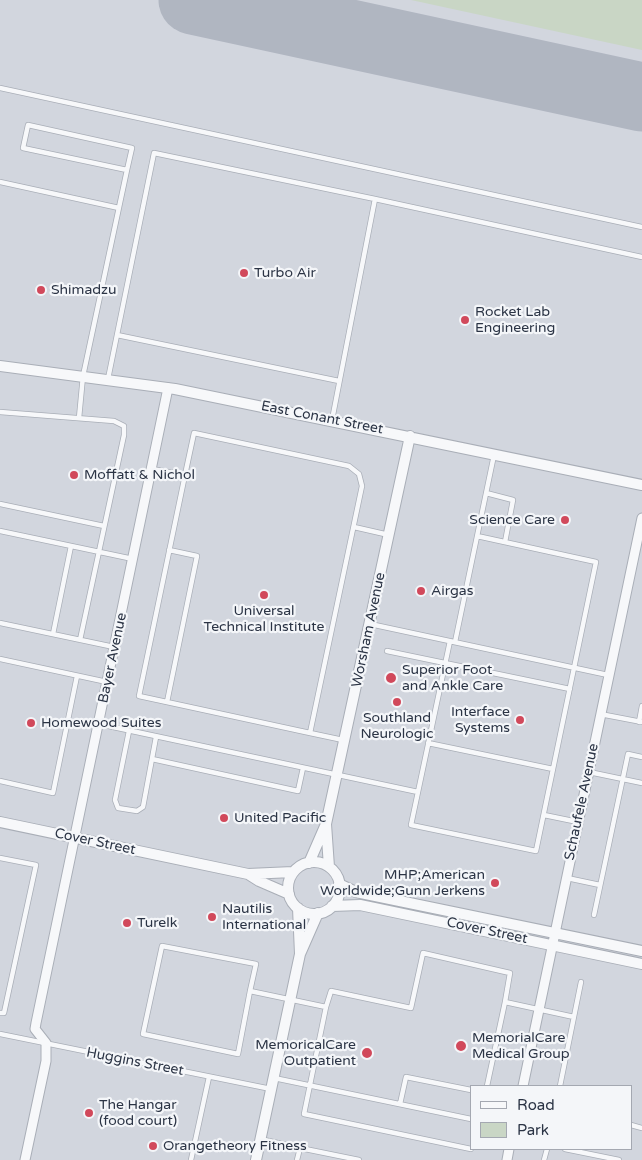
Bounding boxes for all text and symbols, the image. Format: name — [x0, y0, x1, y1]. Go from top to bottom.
place label: Turbo Air — [254, 265, 316, 281]
marker: Turbo Air — [238, 267, 250, 279]
place label: Shimadzu — [51, 282, 117, 298]
marker: Shimadzu — [35, 284, 47, 296]
place label: Rocket Lab Engineering — [475, 304, 555, 336]
marker: Rocket Lab Engineering — [459, 314, 471, 326]
street label: East Conant Street — [259, 398, 385, 438]
place label: Moffatt & Nichol — [84, 467, 195, 483]
marker: Moffatt & Nichol — [68, 469, 80, 481]
place label: Science Care — [469, 512, 555, 528]
marker: Science Care — [559, 514, 571, 526]
street label: Worsham Avenue — [349, 571, 389, 689]
place label: Airgas — [431, 583, 473, 599]
marker: Airgas — [415, 585, 427, 597]
marker: Universal Technical Institute — [258, 589, 270, 601]
place label: Universal Technical Institute — [204, 603, 324, 636]
street label: Bayer Avenue — [95, 611, 131, 705]
place label: Superior Foot and Ankle Care — [402, 662, 503, 694]
marker: Superior Foot and Ankle Care — [384, 671, 398, 685]
marker: Southland Neurologic — [391, 696, 403, 708]
place label: Interface Systems — [451, 704, 510, 736]
place label: Southland Neurologic — [361, 710, 433, 742]
marker: Interface Systems — [514, 714, 526, 726]
place label: Homewood Suites — [41, 715, 161, 731]
marker: Homewood Suites — [25, 717, 37, 729]
street label: Schaufele Avenue — [561, 742, 603, 862]
place label: United Pacific — [234, 810, 326, 826]
marker: United Pacific — [218, 812, 230, 824]
street label: Cover Street — [53, 825, 137, 859]
place label: MHP;American Worldwide;Gunn Jerkens — [320, 867, 485, 900]
marker: MHP;American Worldwide;Gunn Jerkens — [489, 877, 501, 889]
place label: Nautilis International — [222, 901, 306, 934]
marker: Nautilis International — [206, 911, 218, 923]
street label: Cover Street — [445, 914, 529, 948]
place label: Turelk — [137, 915, 177, 931]
marker: Turelk — [121, 917, 133, 929]
place label: MemorialCare Medical Group — [472, 1030, 570, 1062]
place label: MemoricalCare Outpatient — [255, 1037, 356, 1070]
marker: MemorialCare Medical Group — [454, 1039, 468, 1053]
street label: Huggins Street — [85, 1044, 185, 1080]
marker: MemoricalCare Outpatient — [360, 1046, 374, 1060]
legend — [470, 1085, 632, 1150]
text: Road — [517, 1096, 555, 1114]
place label: The Hangar (food court) — [99, 1097, 177, 1130]
marker: The Hangar (food court) — [83, 1107, 95, 1119]
text: Park — [517, 1121, 549, 1139]
place label: Orangetheory Fitness — [163, 1138, 307, 1154]
marker: Orangetheory Fitness — [147, 1140, 159, 1152]

